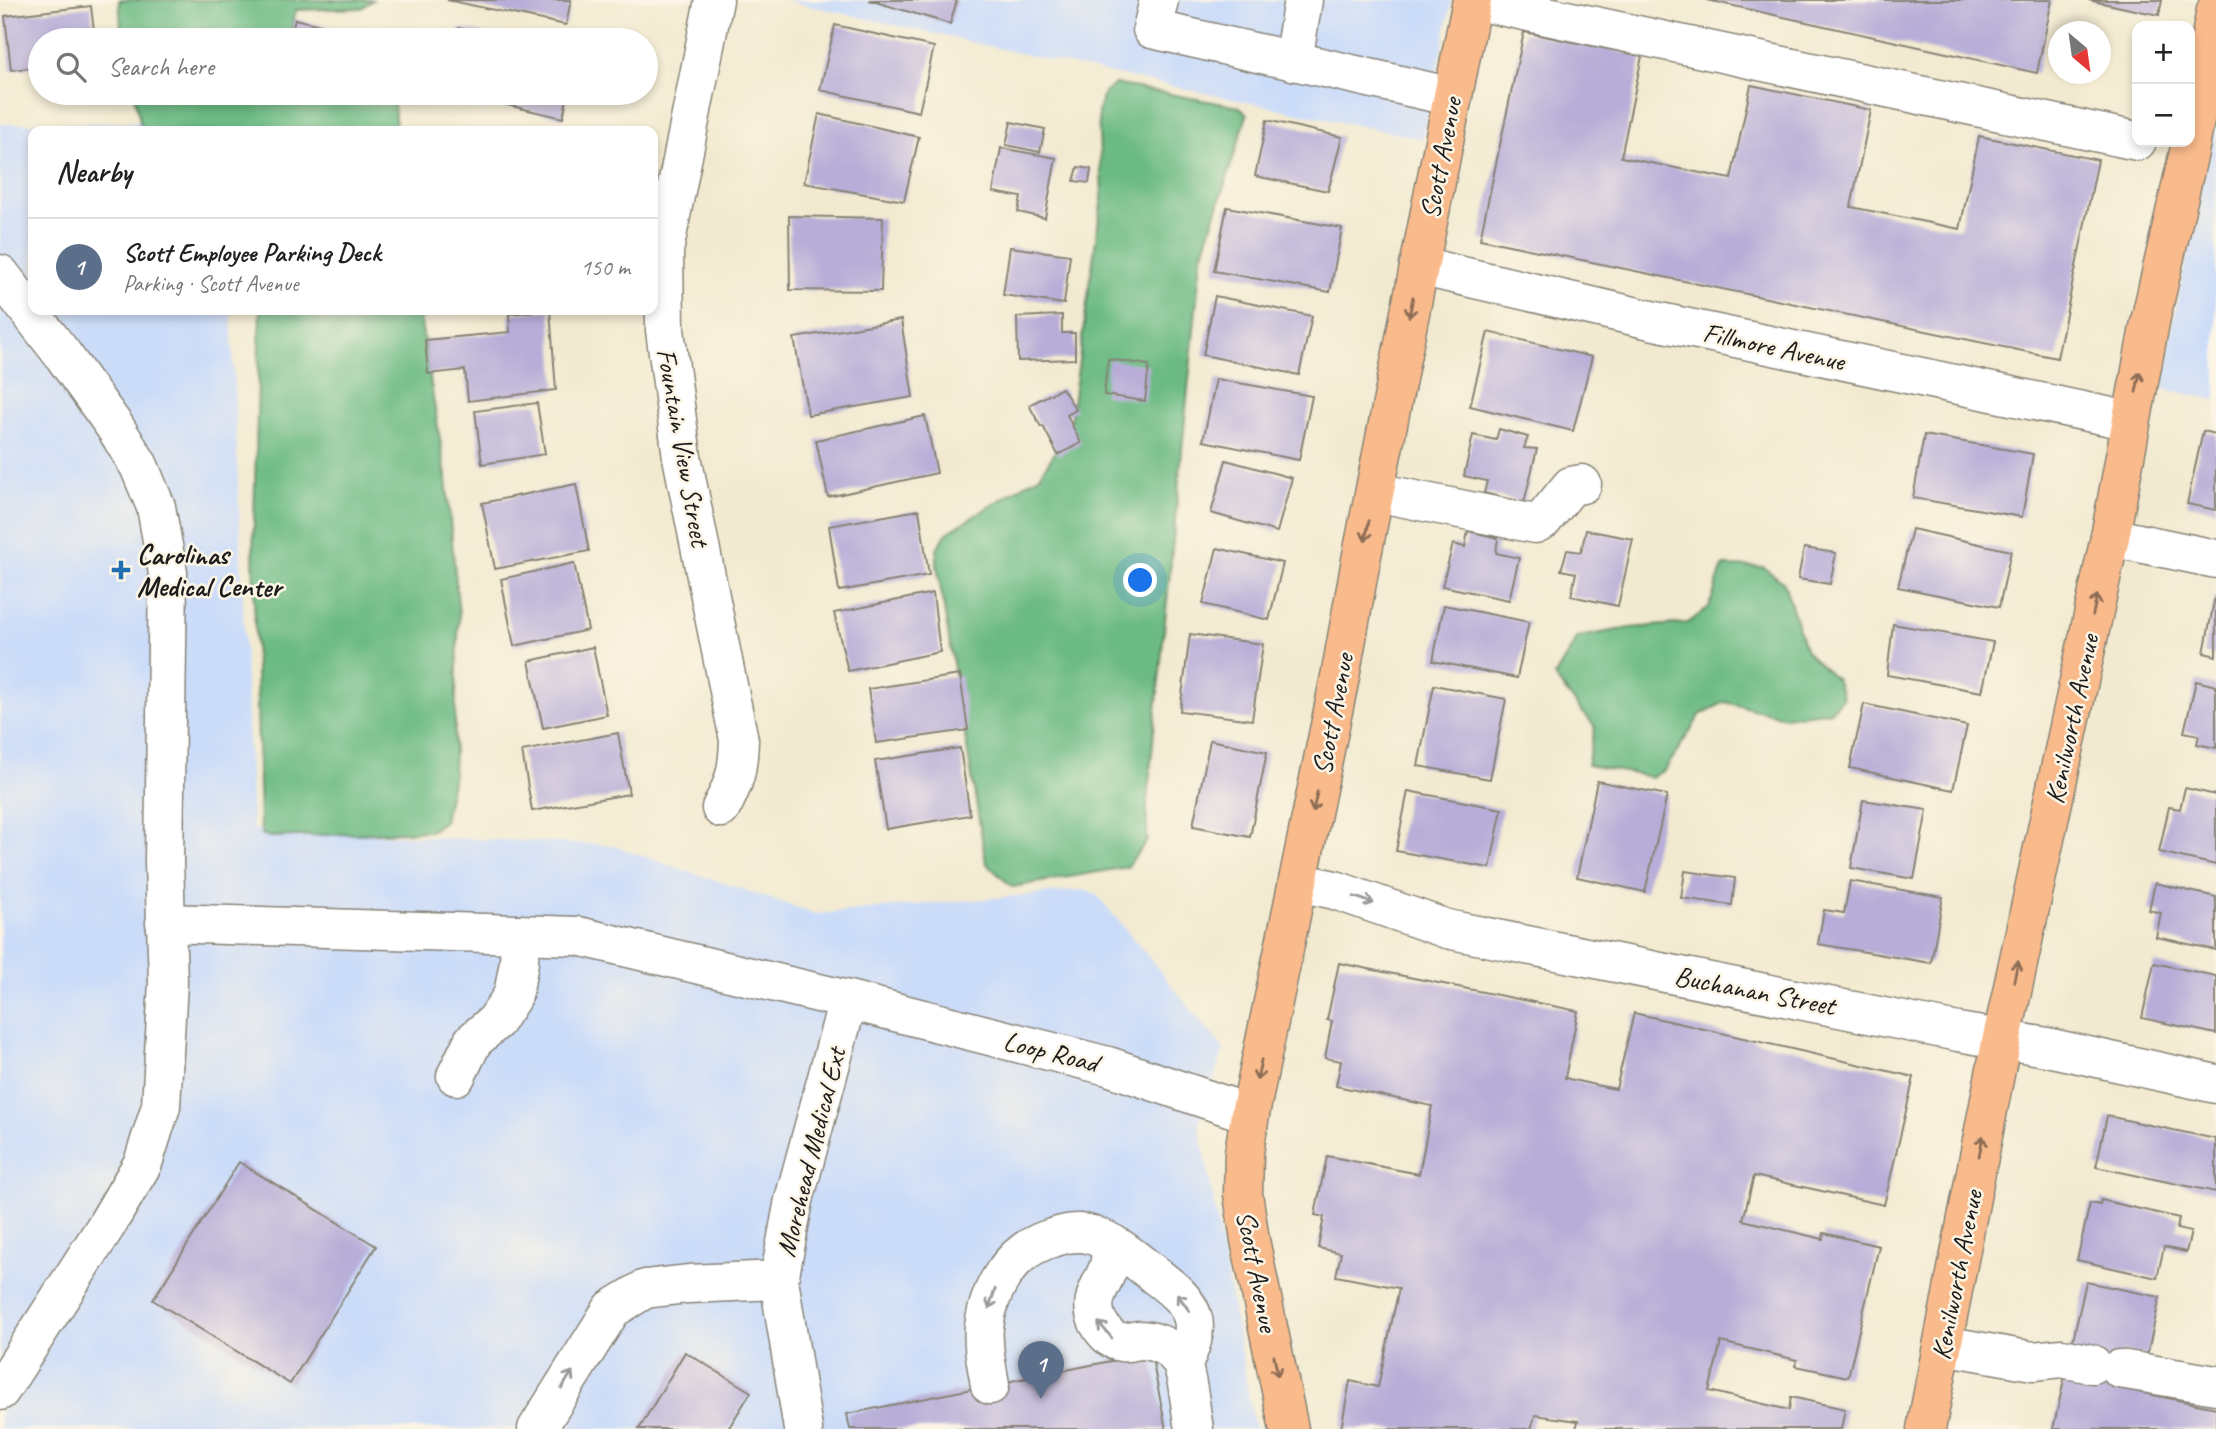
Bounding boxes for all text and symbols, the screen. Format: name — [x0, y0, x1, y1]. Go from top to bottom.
north arrow — [2048, 21, 2111, 84]
map controls — [2132, 21, 2195, 147]
button: + — [2132, 21, 2195, 84]
search box — [28, 28, 658, 105]
icon: search — [52, 48, 90, 86]
text: Search here — [108, 50, 214, 83]
button: − — [2132, 84, 2195, 147]
street label: Scott Avenue — [1412, 93, 1470, 222]
text: Nearby — [56, 153, 132, 191]
text: Scott Employee Parking Deck — [123, 236, 381, 269]
text: 1 — [74, 253, 84, 282]
text: 150 m — [581, 253, 630, 282]
text: Parking · Scott Avenue — [123, 269, 298, 298]
one-way arrow — [1404, 295, 1417, 318]
street label: Fillmore Avenue — [1700, 314, 1850, 379]
street label: Fountain View Street — [649, 346, 719, 551]
one-way arrow — [2132, 371, 2146, 394]
one-way arrow — [1360, 519, 1374, 541]
place label: Carolinas Medical Center — [137, 537, 284, 604]
marker: Carolinas Medical Center — [111, 560, 131, 580]
your location — [1123, 563, 1157, 597]
one-way arrow — [2089, 594, 2103, 617]
street label: Kenilworth Avenue — [2036, 629, 2107, 807]
street label: Scott Avenue — [1304, 649, 1362, 778]
one-way arrow — [1307, 790, 1321, 813]
one-way arrow — [1352, 895, 1374, 907]
street label: Buchanan Street — [1672, 958, 1841, 1024]
one-way arrow — [2010, 960, 2024, 983]
street label: Loop Road — [1000, 1023, 1106, 1081]
street label: Morehead Medical Ext — [768, 1041, 854, 1260]
one-way arrow — [1251, 1058, 1265, 1081]
one-way arrow — [1975, 1135, 1989, 1158]
street label: Kenilworth Avenue — [1923, 1185, 1990, 1363]
street label: Scott Avenue — [1229, 1208, 1287, 1336]
one-way arrow — [985, 1288, 998, 1310]
one-way arrow — [1176, 1293, 1190, 1312]
one-way arrow — [1097, 1321, 1113, 1339]
pin: 1 — [1018, 1341, 1064, 1399]
one-way arrow — [1269, 1354, 1283, 1377]
one-way arrow — [561, 1370, 575, 1390]

